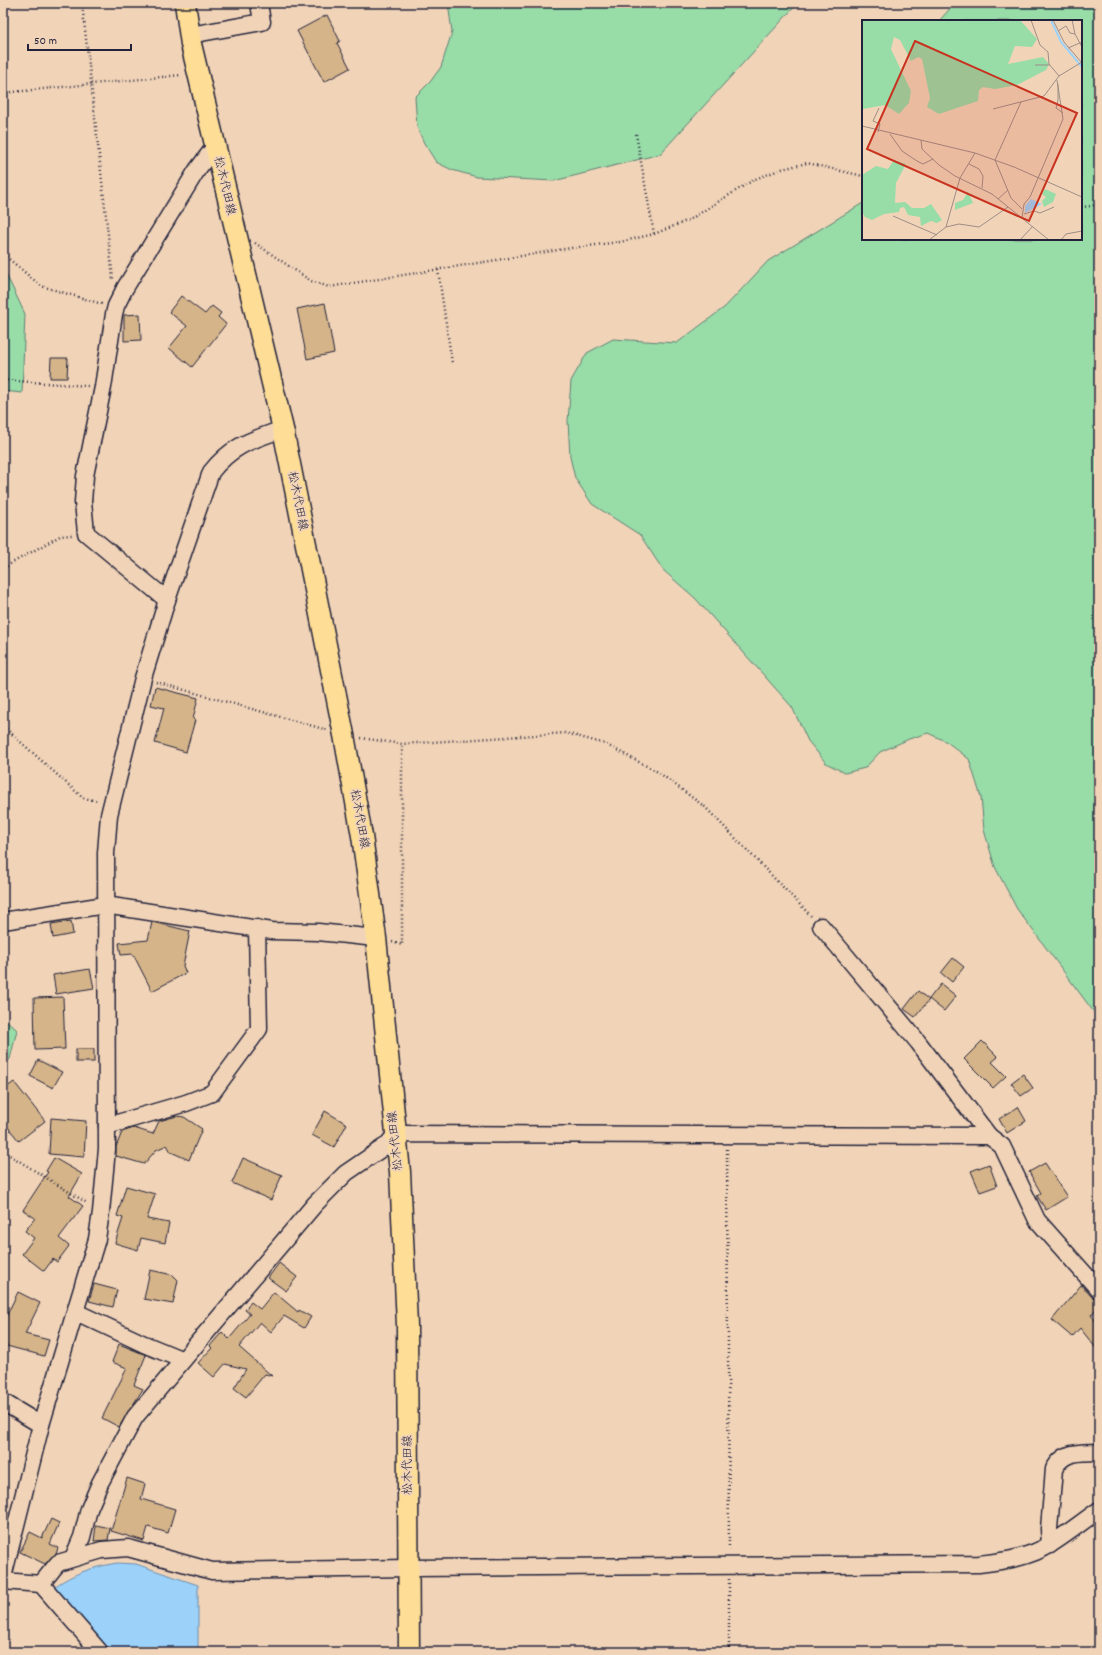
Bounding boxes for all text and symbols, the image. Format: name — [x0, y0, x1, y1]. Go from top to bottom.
inset map — [862, 20, 1082, 240]
scale bar — [28, 26, 131, 52]
text: 50 m — [34, 33, 57, 50]
street label: 松木代田線 — [209, 155, 239, 217]
street label: 松木代田線 — [283, 470, 311, 532]
street label: 松木代田線 — [345, 788, 373, 850]
street label: 松木代田線 — [384, 1110, 408, 1172]
street label: 松木代田線 — [400, 1435, 417, 1495]

